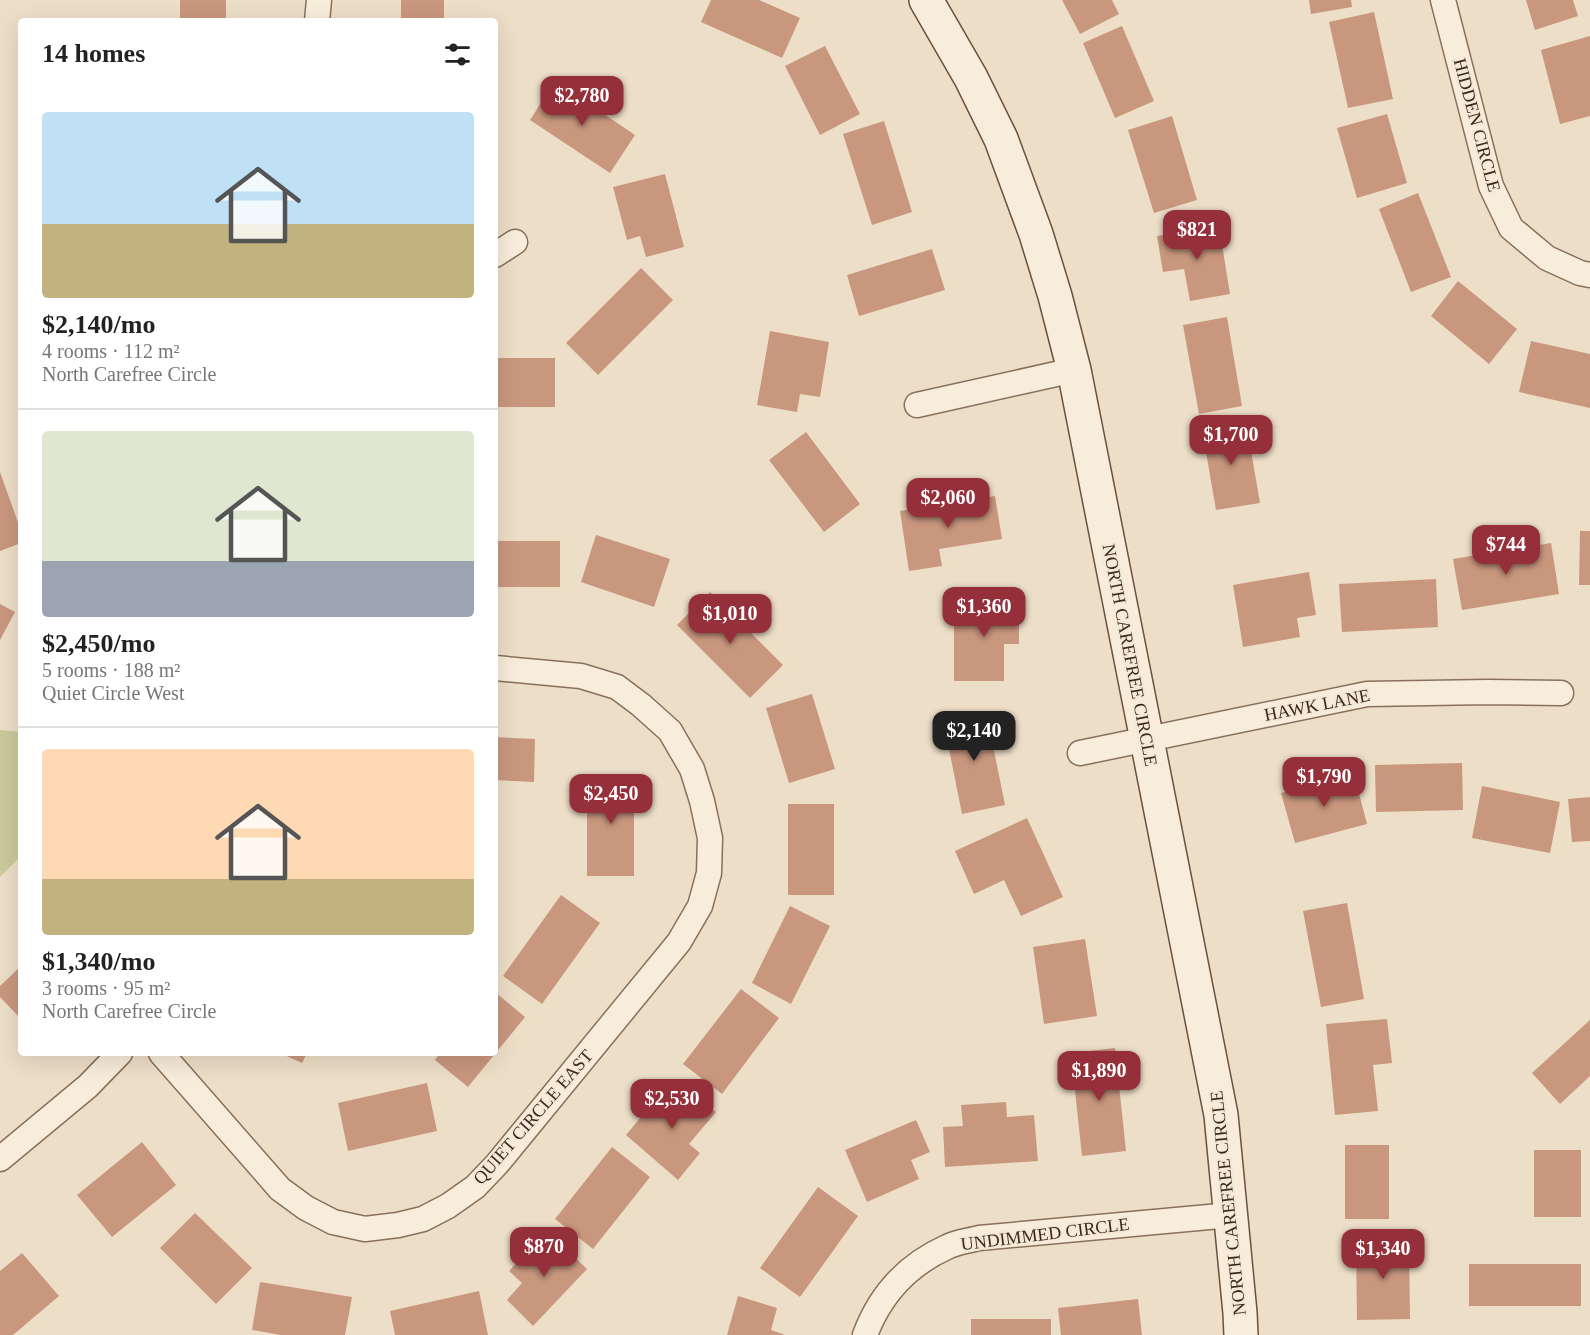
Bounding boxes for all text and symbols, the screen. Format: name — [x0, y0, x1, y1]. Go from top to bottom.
icon: filters — [441, 38, 474, 71]
text: 14 homes — [42, 39, 145, 68]
street label: HIDDEN CIRCLE — [1450, 56, 1504, 194]
pin: $2,780 — [533, 76, 631, 127]
text: $2,780 — [555, 84, 610, 106]
icon: home — [204, 151, 312, 259]
pin: $821 — [1161, 210, 1233, 261]
text: $821 — [1177, 218, 1217, 240]
text: $2,140/mo — [42, 310, 155, 339]
text: 4 rooms · 112 m² — [42, 340, 179, 362]
text: North Carefree Circle — [42, 363, 216, 385]
pin: $1,700 — [1182, 415, 1280, 466]
text: $1,700 — [1204, 423, 1259, 445]
icon: home — [204, 470, 312, 578]
pin: $2,060 — [899, 478, 997, 529]
text: $2,060 — [921, 486, 976, 508]
pin: $744 — [1470, 525, 1542, 576]
text: $744 — [1486, 533, 1526, 555]
street label: NORTH CAREFREE CIRCLE — [1099, 542, 1161, 768]
pin: $1,360 — [935, 587, 1033, 638]
pin: $1,010 — [681, 594, 779, 645]
text: $1,360 — [957, 595, 1012, 617]
text: $1,010 — [703, 602, 758, 624]
text: $2,450/mo — [42, 629, 155, 658]
text: 5 rooms · 188 m² — [42, 659, 180, 681]
text: Quiet Circle West — [42, 682, 184, 704]
street label: HAWK LANE — [1263, 685, 1371, 725]
pin: $2,140 — [925, 711, 1023, 762]
text: $2,140 — [947, 719, 1002, 741]
pin: $1,790 — [1275, 757, 1373, 808]
text: $1,790 — [1297, 765, 1352, 787]
pin: $2,450 — [562, 774, 660, 825]
text: $2,450 — [584, 782, 639, 804]
icon: home — [204, 788, 312, 896]
text: $1,340/mo — [42, 947, 155, 976]
text: 3 rooms · 95 m² — [42, 977, 170, 999]
text: North Carefree Circle — [42, 1000, 216, 1022]
street label: QUIET CIRCLE EAST — [469, 1046, 597, 1188]
pin: $1,890 — [1050, 1051, 1148, 1102]
text: $1,890 — [1072, 1059, 1127, 1081]
pin: $2,530 — [623, 1079, 721, 1130]
text: $2,530 — [645, 1087, 700, 1109]
street label: NORTH CAREFREE CIRCLE — [1206, 1090, 1250, 1316]
street label: UNDIMMED CIRCLE — [960, 1214, 1130, 1254]
pin: $870 — [508, 1227, 580, 1278]
pin: $1,340 — [1334, 1229, 1432, 1280]
text: $870 — [524, 1235, 564, 1257]
text: $1,340 — [1356, 1237, 1411, 1259]

